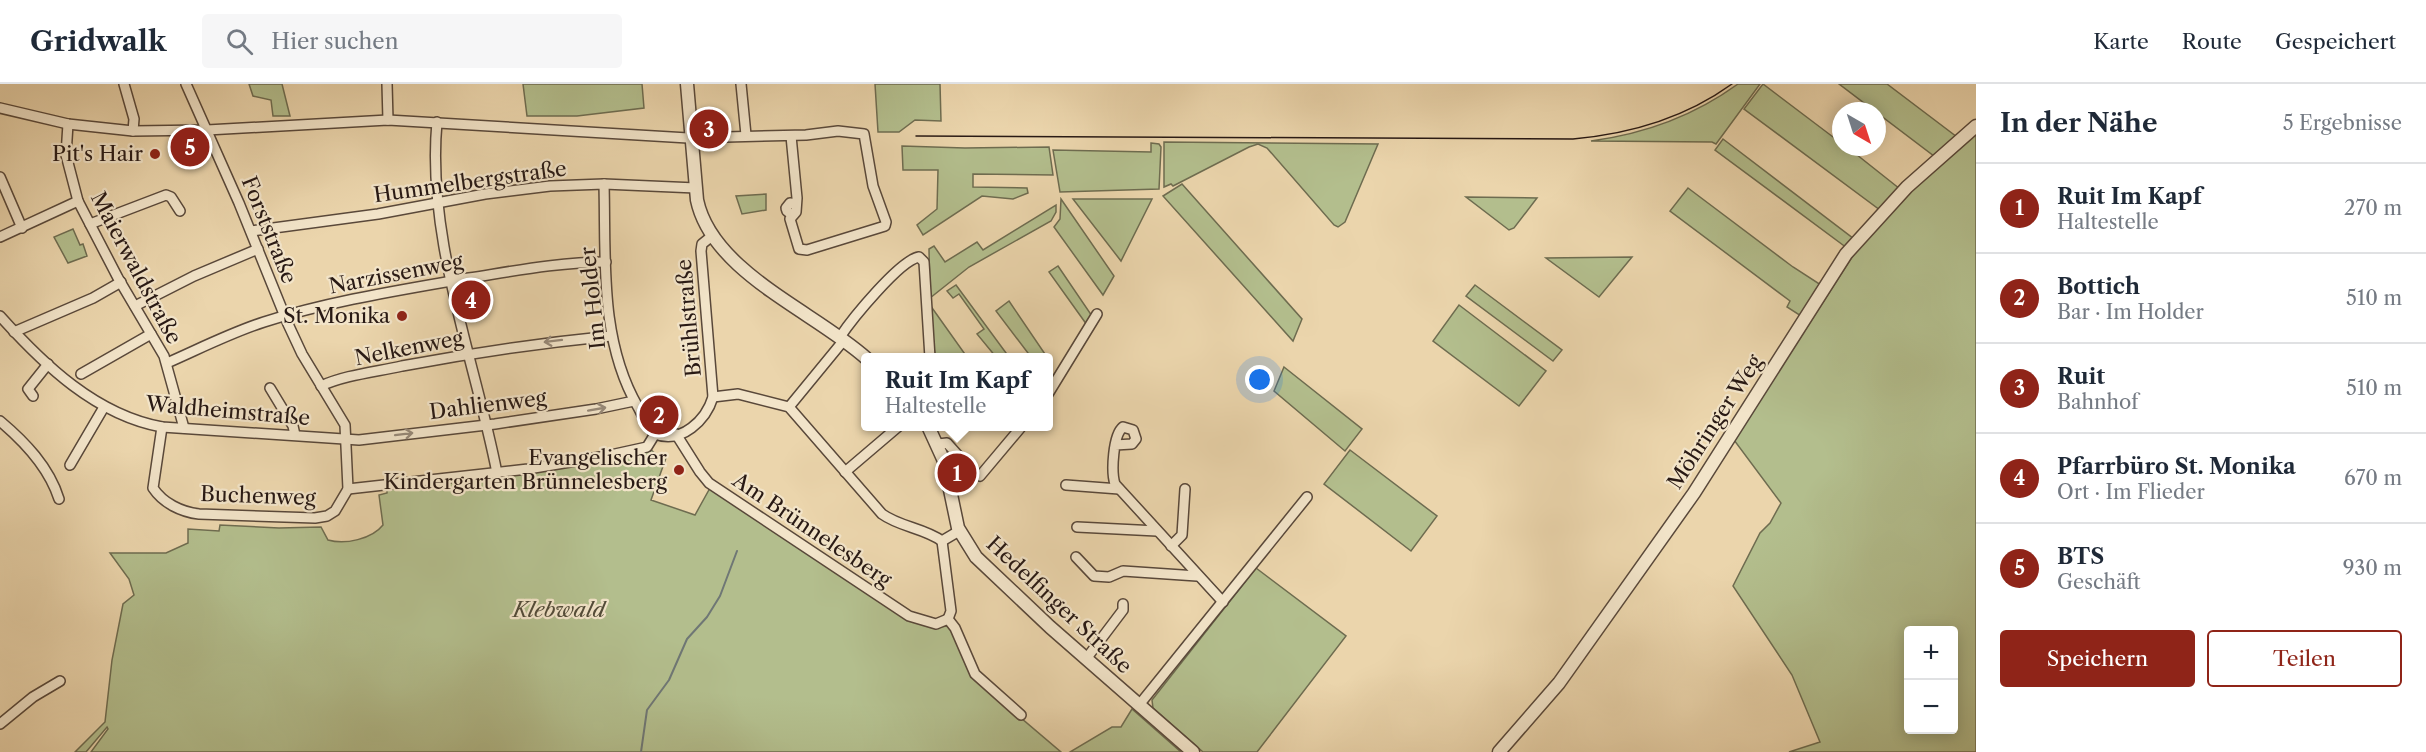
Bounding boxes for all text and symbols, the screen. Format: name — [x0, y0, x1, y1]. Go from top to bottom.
search box — [202, 14, 622, 68]
text: Gridwalk — [30, 24, 166, 58]
icon: search — [223, 25, 256, 58]
text: Hier suchen — [271, 28, 398, 55]
text: Karte — [2093, 29, 2149, 54]
text: Route — [2182, 29, 2242, 54]
text: Gespeichert — [2275, 29, 2396, 54]
north arrow — [1832, 102, 1886, 156]
pin: 3 — [690, 106, 728, 152]
text: In der Nähe — [2000, 107, 2157, 139]
text: 5 Ergebnisse — [2283, 111, 2402, 135]
pin: 5 — [170, 124, 210, 170]
place label: Pit's Hair — [52, 141, 143, 166]
marker: Pit's Hair — [148, 147, 162, 161]
street label: Hummelbergstraße — [372, 156, 568, 207]
street label: Forststraße — [237, 172, 302, 287]
text: Ruit Im Kapf — [2057, 183, 2202, 210]
street label: Maierwaldstraße — [86, 187, 187, 348]
text: 1 — [2015, 196, 2024, 220]
text: 270 m — [2344, 196, 2402, 220]
text: Haltestelle — [2057, 210, 2159, 234]
street label: Im Holder — [575, 245, 610, 351]
street label: Narzissenweg — [327, 248, 466, 299]
street label: Brühlstraße — [671, 258, 706, 378]
text: Bottich — [2057, 273, 2140, 300]
pin: 4 — [452, 278, 490, 322]
text: 2 — [2014, 286, 2025, 310]
text: 510 m — [2346, 286, 2402, 310]
text: Bar · Im Holder — [2057, 300, 2204, 324]
place label: St. Monika — [283, 303, 391, 328]
marker: St. Monika — [395, 309, 409, 323]
street label: Nelkenweg — [352, 325, 466, 370]
one-way arrow — [544, 336, 563, 347]
street label: Möhringer Weg — [1662, 349, 1768, 494]
popup — [861, 353, 1053, 431]
text: Ruit — [2057, 363, 2105, 390]
your location — [1245, 365, 1274, 394]
text: Ruit Im Kapf — [885, 367, 1029, 394]
text: 3 — [2014, 376, 2025, 400]
text: 510 m — [2346, 376, 2402, 400]
street label: Dahlienweg — [428, 385, 549, 424]
text: Bahnhof — [2057, 390, 2138, 414]
street label: Waldheimstraße — [144, 391, 311, 430]
pin: 2 — [640, 392, 678, 438]
text: Haltestelle — [885, 394, 986, 418]
one-way arrow — [587, 403, 607, 414]
one-way arrow — [394, 429, 413, 440]
place label: Evangelischer Kindergarten Brünnelesberg — [383, 445, 668, 494]
pin: 1 — [938, 450, 976, 496]
text: Pfarrbüro St. Monika — [2057, 453, 2296, 480]
marker: Evangelischer Kindergarten Brünnelesberg — [672, 463, 686, 477]
text: 4 — [2014, 466, 2025, 490]
text: 670 m — [2344, 466, 2402, 490]
street label: Am Brünnelesberg — [727, 467, 897, 593]
text: Ort · Im Flieder — [2057, 480, 2205, 504]
street label: Buchenweg — [200, 481, 317, 510]
street label: Hedelfinger Straße — [982, 531, 1137, 678]
text: BTS — [2057, 543, 2104, 570]
text: 5 — [2014, 556, 2025, 580]
text: 930 m — [2343, 556, 2402, 580]
text: Geschäft — [2057, 570, 2140, 594]
park label: Klebwald — [511, 597, 608, 622]
map controls — [1904, 626, 1958, 734]
button: + — [1904, 626, 1958, 680]
button: Speichern — [2000, 630, 2195, 687]
button: Teilen — [2207, 630, 2402, 687]
button: − — [1904, 680, 1958, 734]

